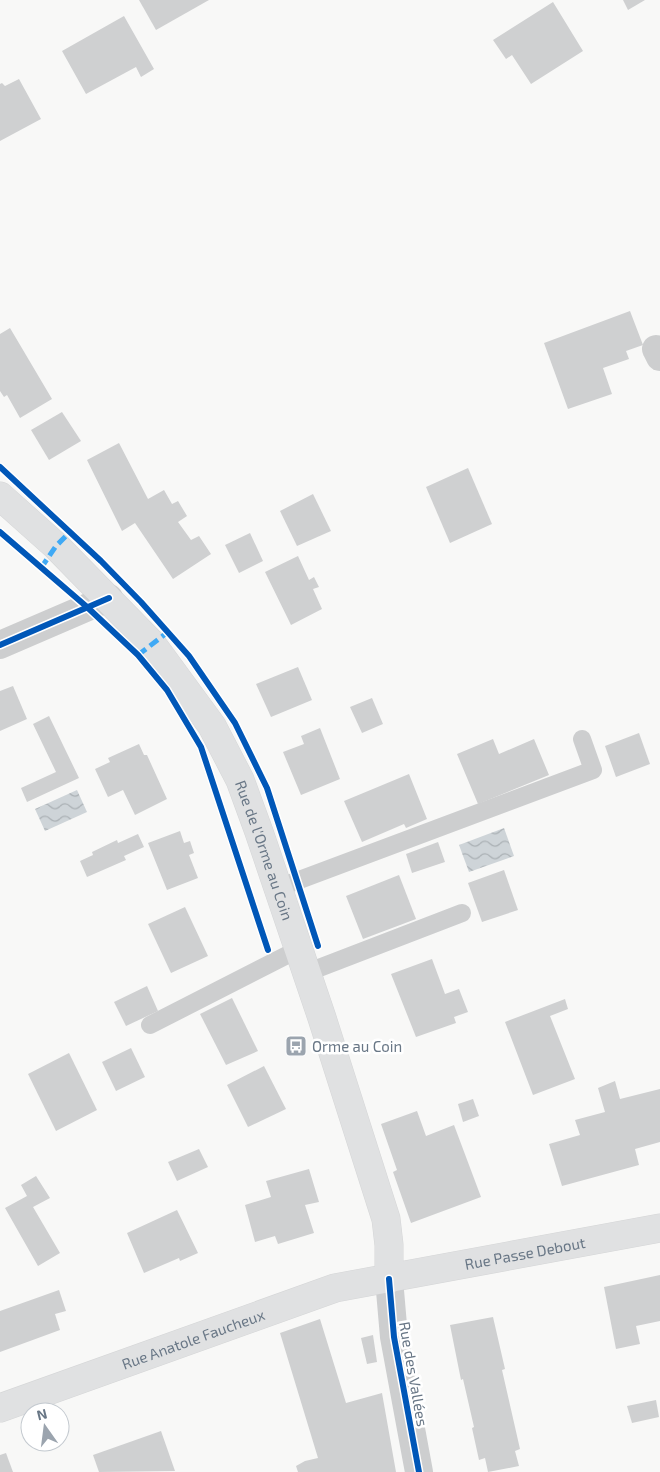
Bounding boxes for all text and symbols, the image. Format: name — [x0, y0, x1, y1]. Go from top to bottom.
street label: Rue de l'Orme au Coin — [232, 778, 297, 922]
bus stop icon: Orme au Coin — [284, 1034, 308, 1058]
place label: Orme au Coin — [312, 1037, 402, 1055]
street label: Rue Passe Debout — [463, 1233, 587, 1273]
street label: Rue Anatole Faucheux — [119, 1305, 267, 1373]
street label: Rue des Vallées — [396, 1320, 432, 1428]
north arrow — [20, 1402, 70, 1452]
text: N — [35, 1404, 49, 1423]

